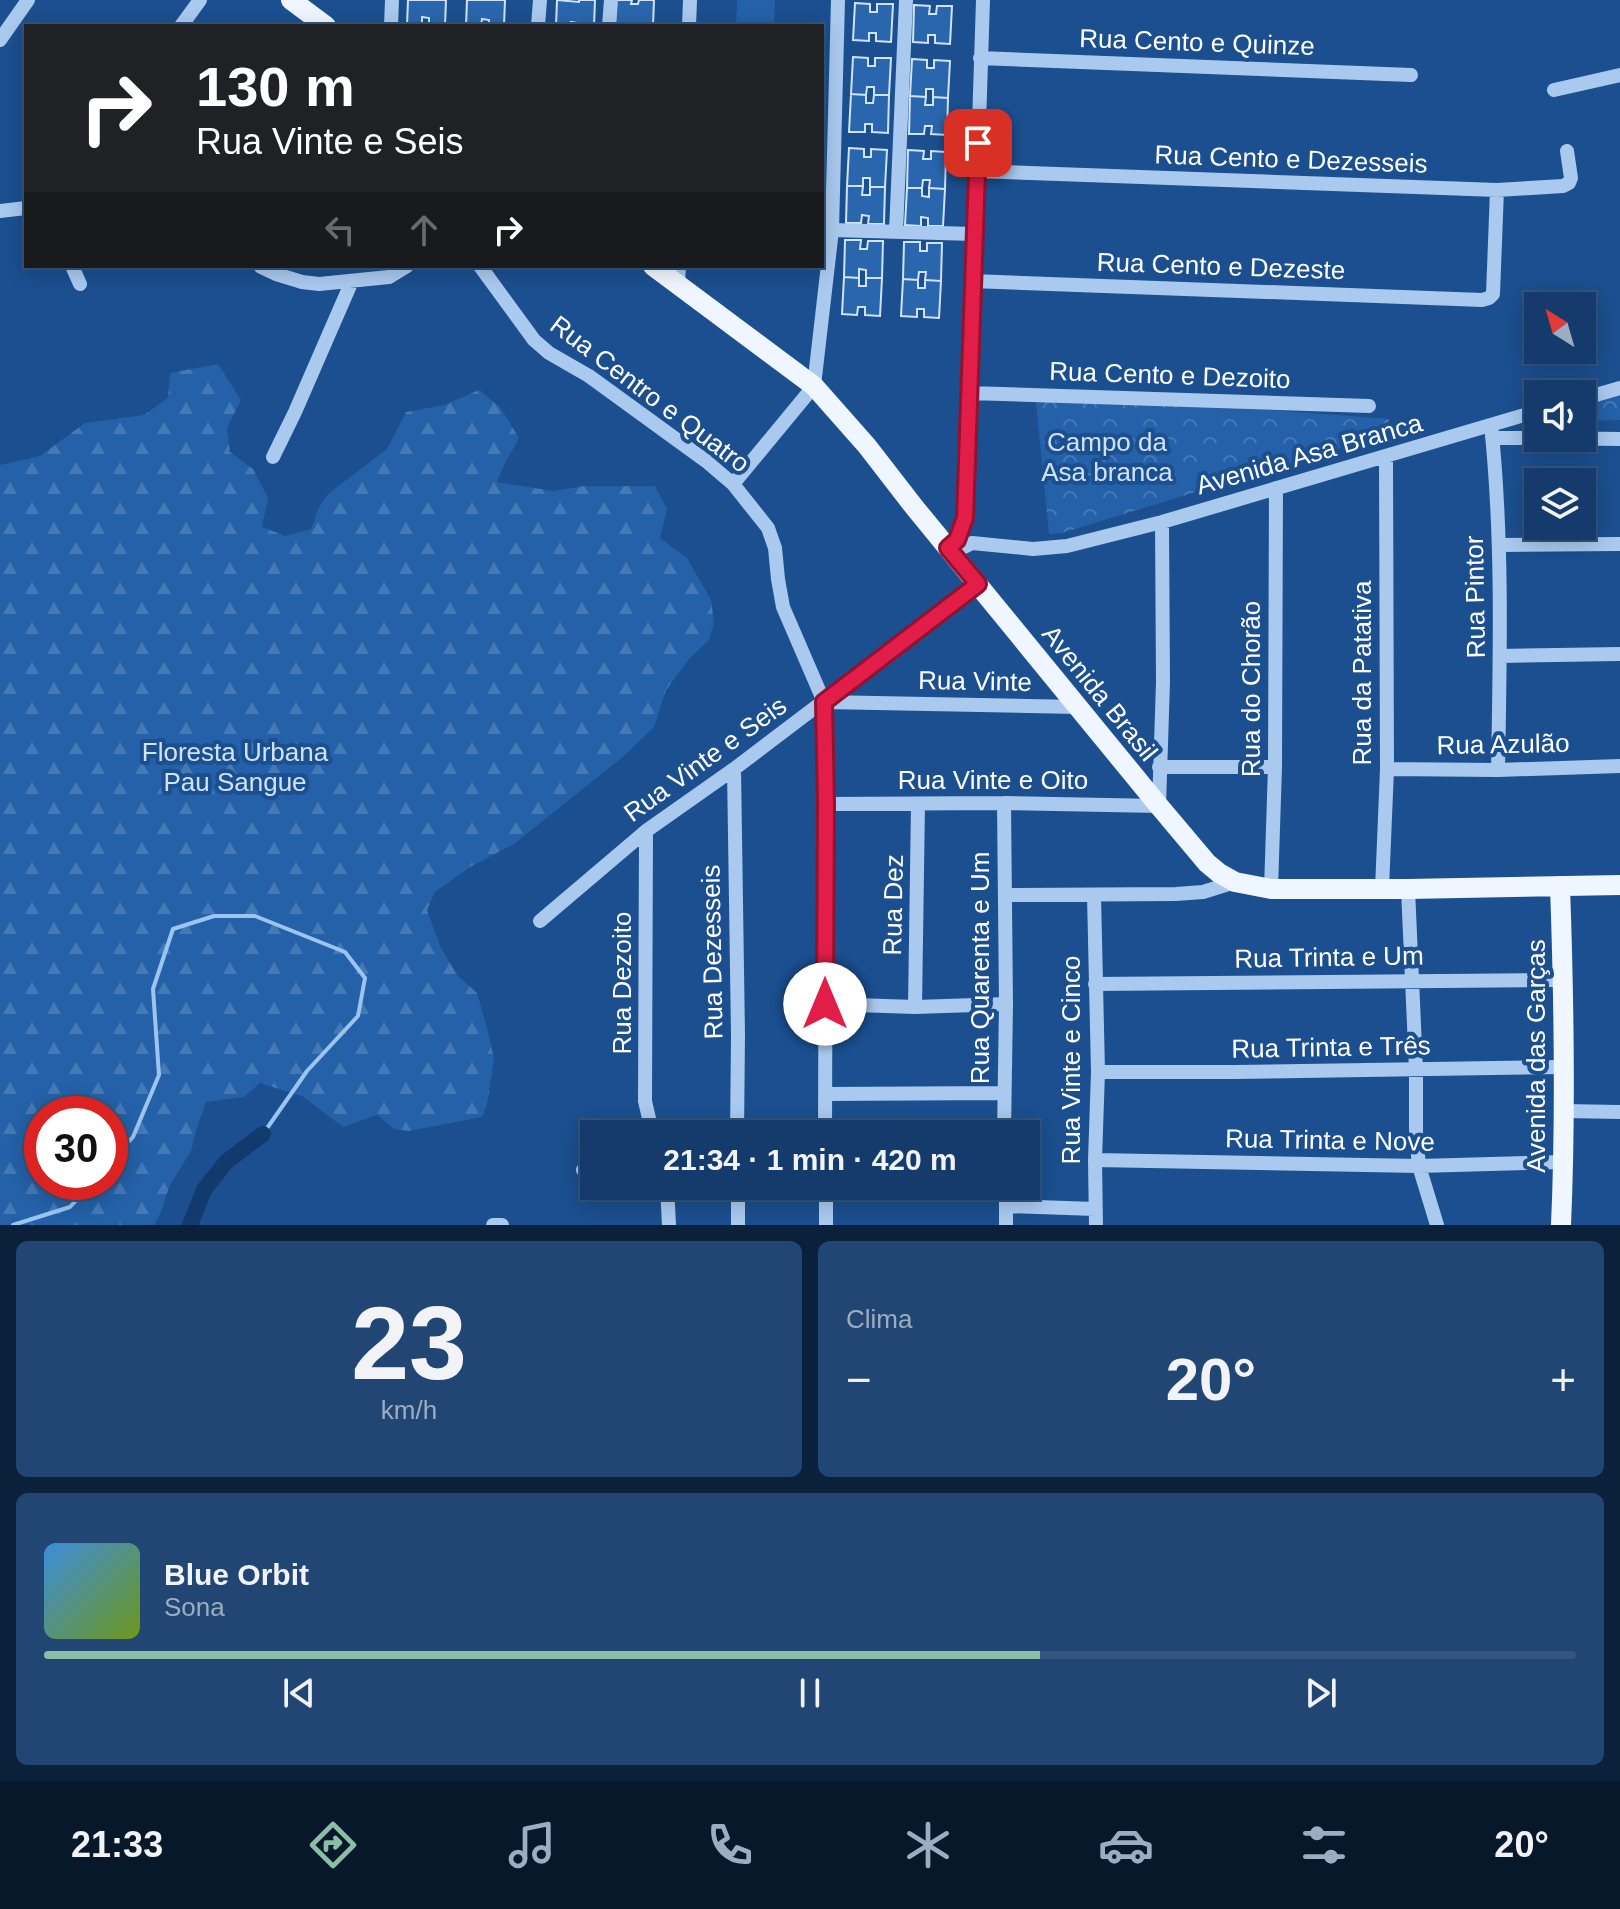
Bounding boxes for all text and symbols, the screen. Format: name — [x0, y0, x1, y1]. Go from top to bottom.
street label: Rua Cento e Quinze — [1079, 23, 1315, 61]
text: 130 m — [196, 55, 355, 118]
icon: right — [64, 56, 168, 160]
pin — [944, 109, 1012, 177]
text: Rua Vinte e Seis — [196, 121, 464, 162]
icon: arrive — [956, 121, 1000, 165]
street label: Rua Cento e Dezesseis — [1154, 139, 1428, 179]
icon: left — [318, 208, 362, 252]
icon: ahead — [402, 208, 446, 252]
icon: right — [486, 208, 530, 252]
street label: Rua Cento e Dezeste — [1096, 247, 1346, 285]
north arrow — [1524, 292, 1596, 364]
map controls — [1524, 292, 1596, 540]
street label: Rua Centro e Quatro — [545, 309, 755, 479]
street label: Rua Cento e Dezoito — [1049, 356, 1291, 394]
button: sound — [1524, 380, 1596, 452]
street label: Avenida Asa Branca — [1193, 407, 1426, 501]
park label: Campo da Asa branca — [1041, 427, 1173, 487]
button: layers — [1524, 468, 1596, 540]
street label: Rua Pintor — [1459, 535, 1491, 659]
street label: Rua da Patativa — [1347, 580, 1377, 766]
street label: Rua do Chorão — [1236, 601, 1266, 777]
street label: Avenida Brasil — [1036, 619, 1164, 767]
street label: Rua Vinte — [918, 665, 1032, 697]
street label: Rua Vinte e Seis — [618, 690, 792, 828]
street label: Rua Azulão — [1436, 728, 1570, 760]
park label: Floresta Urbana Pau Sangue — [142, 737, 329, 797]
street label: Rua Vinte e Oito — [898, 765, 1088, 795]
street label: Rua Quarenta e Um — [965, 852, 995, 1084]
street label: Rua Dez — [877, 854, 909, 956]
street label: Rua Dezesseis — [695, 864, 729, 1040]
street label: Rua Dezoito — [607, 911, 637, 1055]
street label: Avenida das Garças — [1521, 939, 1551, 1173]
street label: Rua Trinta e Um — [1234, 940, 1424, 974]
street label: Rua Vinte e Cinco — [1056, 955, 1086, 1165]
position arrow — [783, 962, 867, 1046]
street label: Rua Trinta e Três — [1231, 1030, 1431, 1064]
speed limit sign: 30 — [24, 1096, 128, 1200]
street label: Rua Trinta e Nove — [1225, 1123, 1435, 1157]
text: 21:34 · 1 min · 420 m — [663, 1143, 957, 1176]
text: 23 — [351, 1285, 467, 1401]
text: Clima — [846, 1304, 912, 1334]
text: 20° — [1166, 1346, 1256, 1413]
text: − — [846, 1355, 872, 1404]
text: + — [1550, 1355, 1576, 1404]
text: km/h — [381, 1395, 437, 1425]
text: Blue Orbit — [164, 1558, 309, 1591]
text: Sona — [164, 1592, 225, 1622]
icon: previous — [277, 1671, 321, 1715]
icon: pause — [788, 1671, 832, 1715]
icon: next — [1299, 1671, 1343, 1715]
icon: directions — [305, 1817, 361, 1873]
icon: music — [504, 1817, 560, 1873]
icon: phone — [702, 1817, 758, 1873]
icon: climate — [900, 1817, 956, 1873]
icon: car — [1098, 1817, 1154, 1873]
icon: filters — [1296, 1817, 1352, 1873]
text: 21:33 — [71, 1824, 163, 1865]
text: 20° — [1494, 1824, 1549, 1865]

